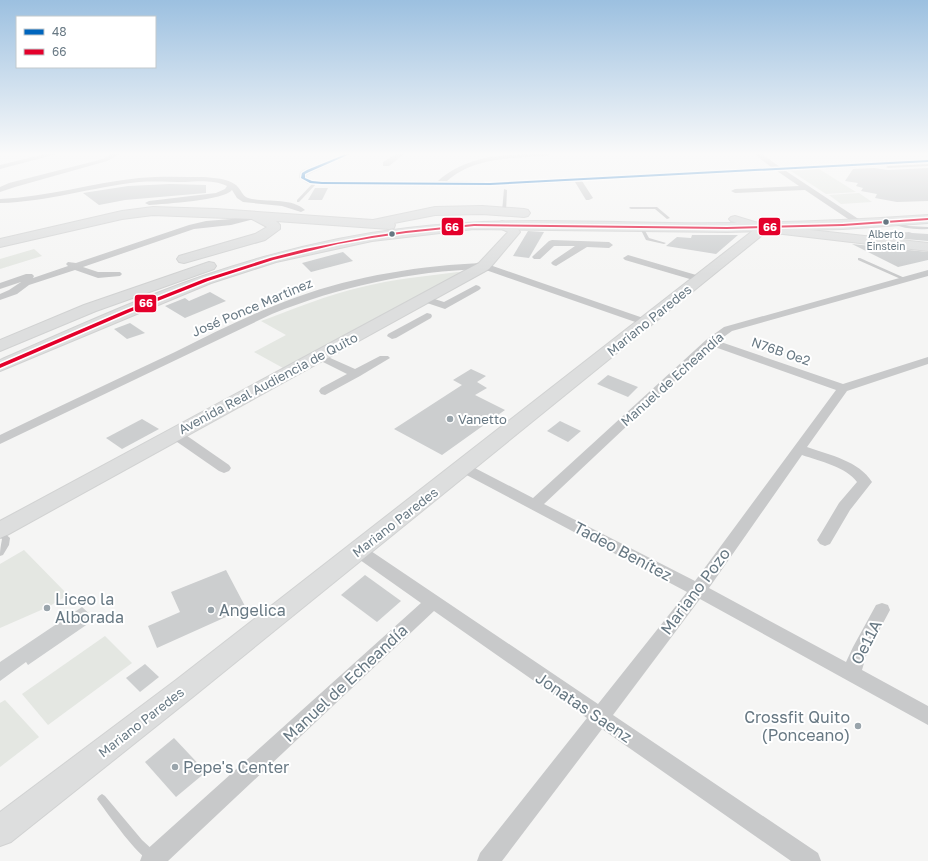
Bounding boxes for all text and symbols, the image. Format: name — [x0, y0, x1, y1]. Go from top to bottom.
legend — [16, 16, 156, 68]
text: 48 — [52, 24, 67, 39]
text: 66 — [52, 44, 67, 59]
line badge: 66 — [441, 217, 464, 236]
line badge: 66 — [758, 217, 781, 236]
marker: Alberto Einstein — [881, 217, 891, 227]
text: 66 — [445, 220, 459, 233]
text: 66 — [763, 220, 777, 233]
place label: Alberto Einstein — [867, 228, 905, 252]
unlabelled marker — [387, 229, 397, 239]
street label: José Ponce Martinez — [189, 274, 315, 340]
street label: Mariano Paredes — [604, 281, 695, 359]
line badge: 66 — [134, 294, 157, 313]
text: 66 — [139, 296, 153, 309]
street label: Avenida Real Audiencia de Quito — [176, 329, 361, 437]
street label: Manuel de Echeandía — [617, 329, 727, 429]
street label: N76B Oe2 — [749, 333, 813, 369]
place label: Vanetto — [458, 411, 507, 427]
marker: Vanetto — [445, 414, 455, 424]
street label: Mariano Paredes — [349, 484, 441, 560]
street label: Tadeo Benítez — [571, 517, 675, 585]
street label: Mariano Pozo — [656, 544, 734, 638]
place label: Liceo la Alborada — [55, 589, 124, 627]
place label: Angelica — [219, 600, 286, 620]
marker: Liceo la Alborada — [42, 603, 52, 613]
marker: Angelica — [206, 605, 216, 615]
street label: Oe11A — [846, 616, 886, 668]
street label: Manuel de Echeandía — [278, 620, 412, 746]
street label: Jonatas Saenz — [532, 667, 636, 747]
street label: Mariano Paredes — [95, 684, 187, 760]
place label: Crossfit Quito (Ponceano) — [744, 707, 850, 745]
marker: Crossfit Quito (Ponceano) — [853, 721, 863, 731]
place label: Pepe's Center — [183, 757, 289, 777]
marker: Pepe's Center — [170, 762, 180, 772]

